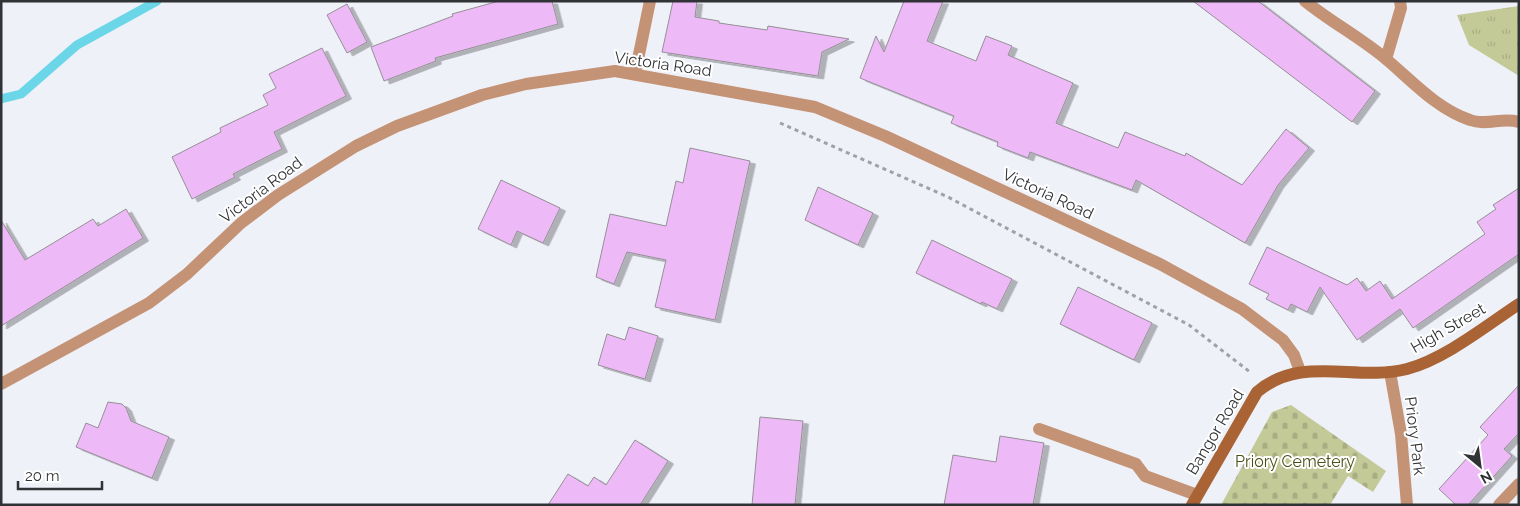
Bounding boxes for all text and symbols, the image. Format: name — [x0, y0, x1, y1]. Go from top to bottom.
street label: Victoria Road — [613, 48, 713, 80]
street label: Victoria Road — [216, 153, 306, 227]
street label: Victoria Road — [999, 165, 1097, 223]
street label: High Street — [1407, 299, 1489, 357]
street label: Bangor Road — [1182, 386, 1248, 478]
street label: Priory Park — [1401, 396, 1429, 477]
north arrow — [1455, 441, 1505, 491]
park label: Priory Cemetery — [1235, 452, 1355, 471]
scale bar — [18, 458, 101, 490]
text: 20 m — [25, 467, 60, 485]
text: N — [1478, 468, 1495, 487]

